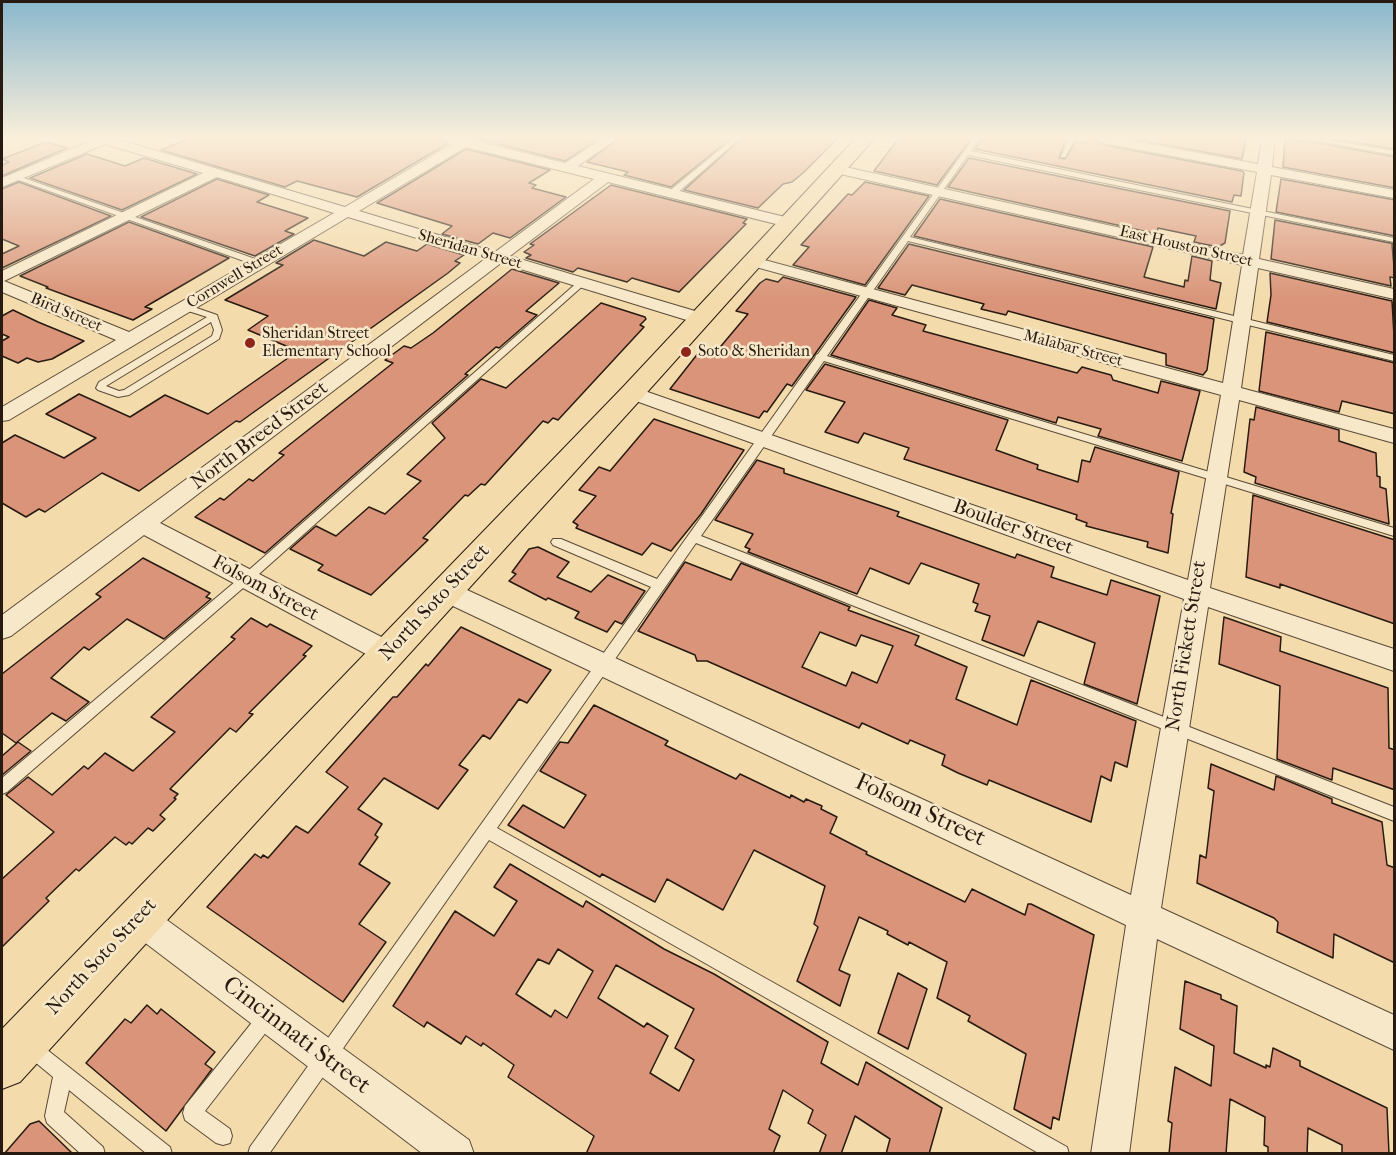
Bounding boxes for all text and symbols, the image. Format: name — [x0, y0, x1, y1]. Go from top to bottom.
street label: East Houston Street — [1117, 222, 1255, 272]
street label: Sheridan Street — [416, 226, 524, 274]
street label: Cornwell Street — [184, 241, 286, 313]
street label: Bird Street — [27, 289, 105, 337]
place label: Sheridan Street Elementary School — [262, 324, 391, 362]
street label: Malabar Street — [1021, 327, 1125, 371]
marker: Sheridan Street Elementary School — [243, 336, 257, 350]
place label: Soto & Sheridan — [698, 342, 810, 362]
marker: Soto & Sheridan — [679, 345, 693, 359]
street label: North Breed Street — [187, 377, 333, 495]
street label: Boulder Street — [950, 495, 1076, 561]
street label: North Soto Street — [375, 540, 495, 666]
street label: Folsom Street — [208, 551, 322, 627]
street label: North Fickett Street — [1162, 559, 1212, 733]
street label: Folsom Street — [850, 768, 990, 854]
street label: North Soto Street — [42, 894, 162, 1020]
street label: Cincinnati Street — [216, 971, 376, 1101]

